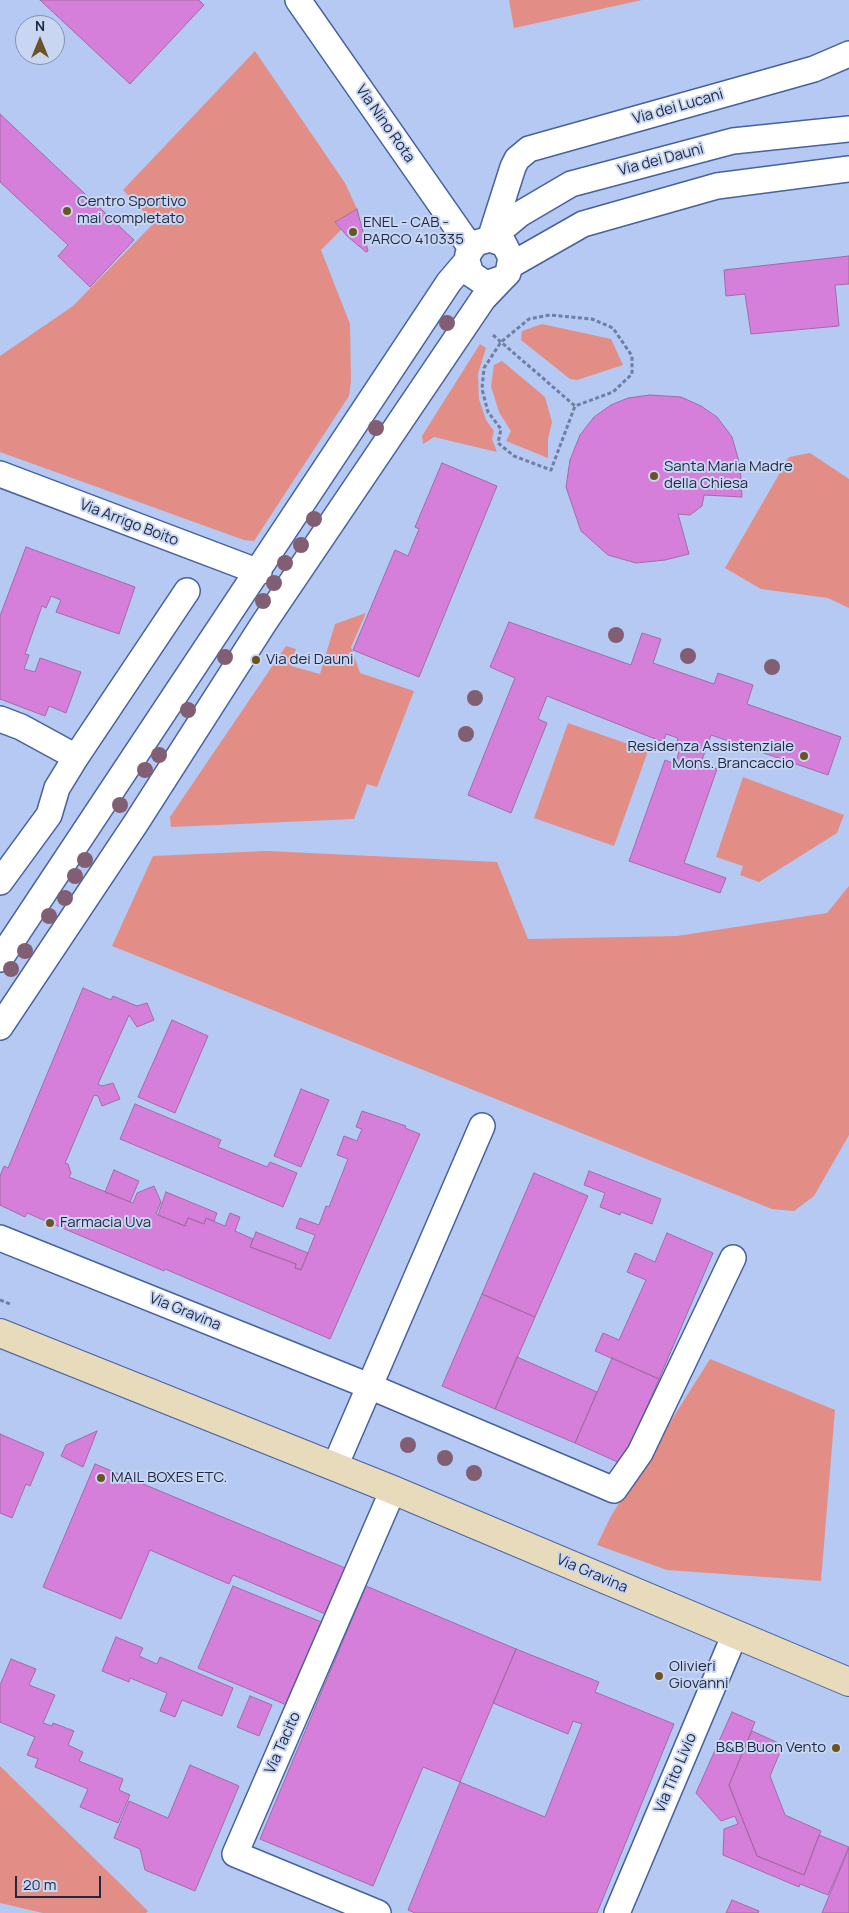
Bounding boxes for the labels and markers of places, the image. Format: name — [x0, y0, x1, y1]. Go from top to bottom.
place label: Centro Sportivo mai completato — [77, 193, 186, 228]
marker: Centro Sportivo mai completato — [61, 205, 73, 217]
place label: ENEL - CAB - PARCO 410335 — [363, 214, 464, 249]
marker: ENEL - CAB - PARCO 410335 — [347, 226, 359, 238]
place label: Santa Maria Madre della Chiesa — [664, 458, 793, 493]
marker: Santa Maria Madre della Chiesa — [648, 470, 660, 482]
place label: Via dei Dauni — [266, 651, 353, 669]
marker: Via dei Dauni — [250, 654, 262, 666]
place label: Residenza Assistenziale Mons. Brancaccio — [627, 738, 794, 773]
marker: Residenza Assistenziale Mons. Brancaccio — [798, 750, 810, 762]
place label: Farmacia Uva — [60, 1214, 151, 1232]
marker: Farmacia Uva — [44, 1217, 56, 1229]
place label: MAIL BOXES ETC. — [111, 1469, 227, 1487]
marker: MAIL BOXES ETC. — [95, 1472, 107, 1484]
place label: Olivieri Giovanni — [669, 1658, 728, 1693]
marker: Olivieri Giovanni — [653, 1670, 665, 1682]
place label: B&B Buon Vento — [716, 1739, 826, 1757]
marker: B&B Buon Vento — [830, 1742, 842, 1754]

